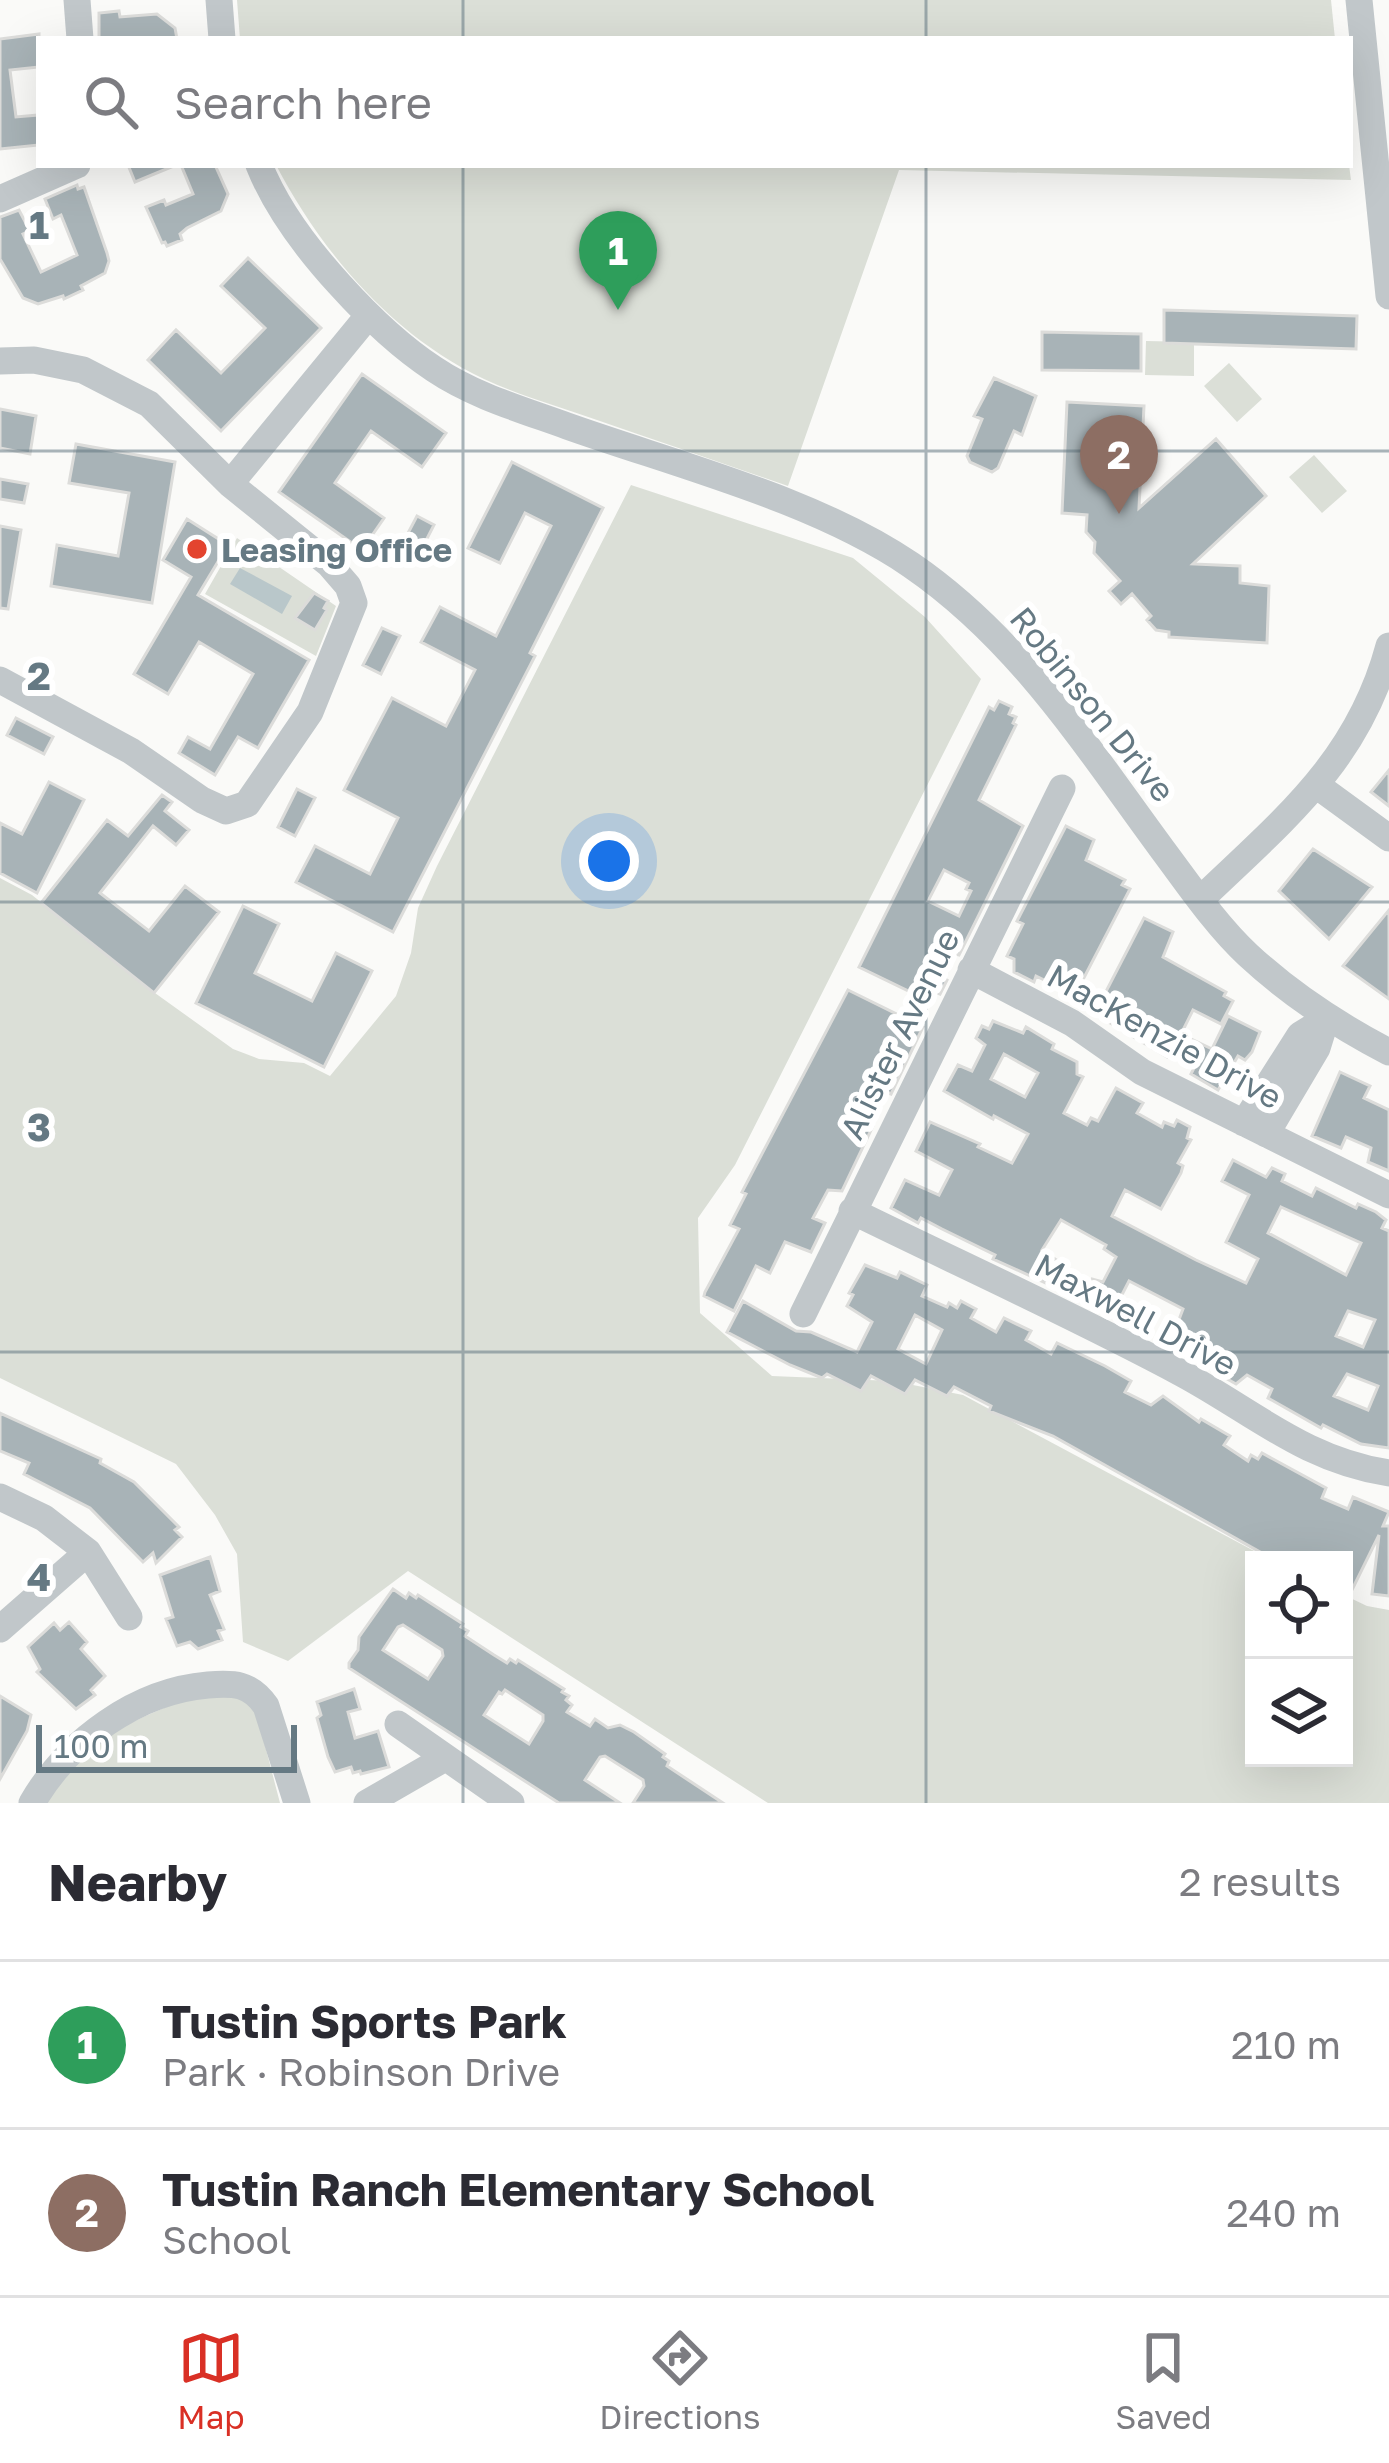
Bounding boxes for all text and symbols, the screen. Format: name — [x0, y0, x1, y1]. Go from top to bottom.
search box — [36, 36, 1353, 168]
icon: search — [78, 69, 144, 135]
text: Search here — [174, 75, 432, 129]
text: 1 — [29, 201, 49, 248]
pin: 1 — [579, 211, 657, 310]
pin: 2 — [1080, 415, 1158, 514]
place label: Leasing Office — [221, 530, 452, 569]
marker: Leasing Office — [184, 536, 210, 562]
street label: Robinson Drive — [1003, 599, 1183, 809]
text: 2 — [27, 652, 51, 699]
your location — [579, 831, 639, 891]
street label: Alister Avenue — [831, 923, 967, 1145]
street label: MacKenzie Drive — [1041, 956, 1289, 1116]
text: 3 — [27, 1103, 51, 1150]
street label: Maxwell Drive — [1029, 1245, 1243, 1383]
map controls — [1245, 1551, 1353, 1767]
button: locate — [1245, 1551, 1353, 1659]
text: 4 — [27, 1553, 51, 1600]
button: layers — [1245, 1659, 1353, 1767]
scale bar — [36, 1719, 297, 1772]
text: 100 m — [54, 1726, 148, 1765]
text: Nearby — [48, 1851, 227, 1912]
text: 2 results — [1179, 1858, 1341, 1905]
text: Tustin Sports Park — [162, 1994, 567, 2048]
text: 1 — [77, 2021, 97, 2068]
text: 210 m — [1231, 2021, 1341, 2068]
text: Park · Robinson Drive — [162, 2048, 560, 2095]
text: Tustin Ranch Elementary School — [162, 2162, 874, 2216]
text: 2 — [75, 2189, 99, 2236]
text: 240 m — [1226, 2189, 1341, 2236]
text: School — [162, 2216, 291, 2263]
tab: Map — [177, 2325, 245, 2436]
tab: Directions — [599, 2325, 761, 2436]
tab: Saved — [1115, 2325, 1212, 2436]

